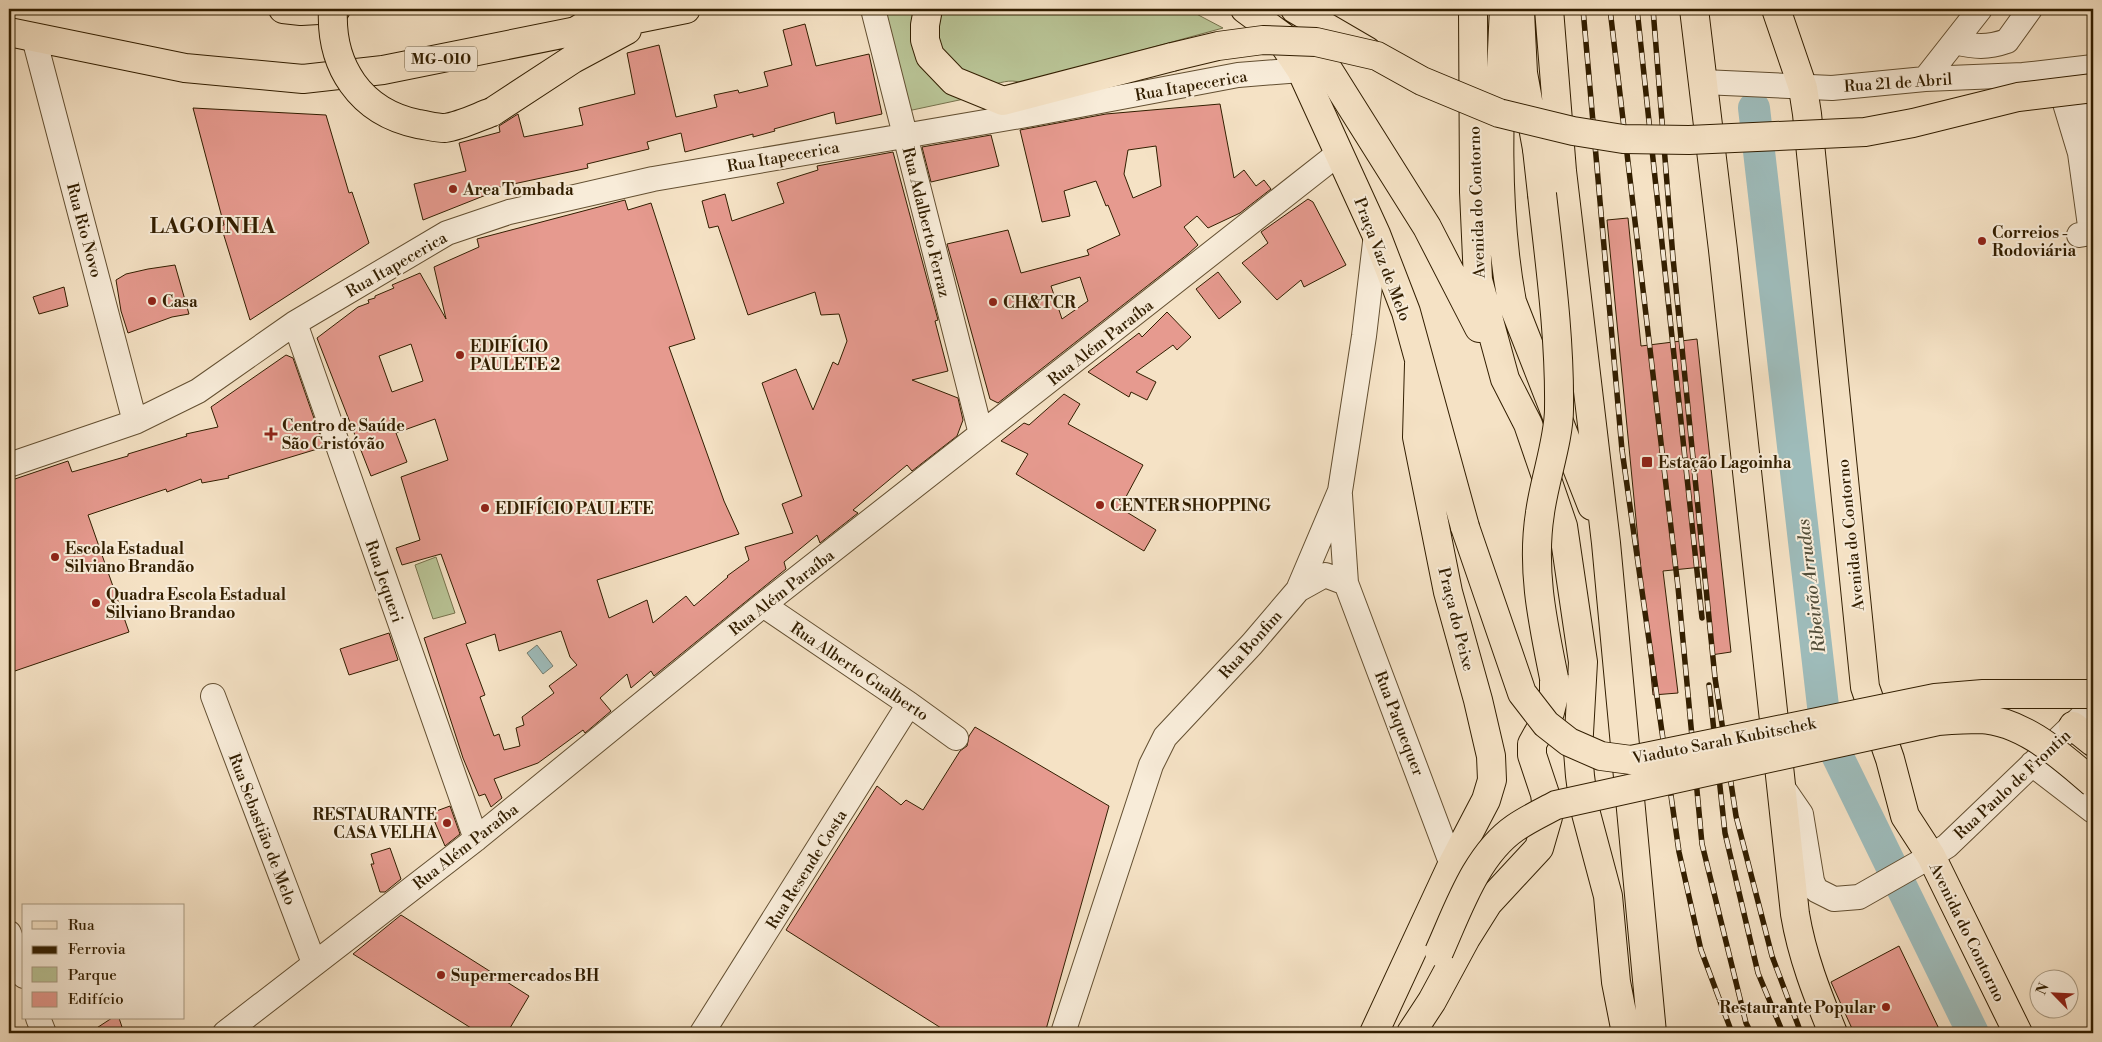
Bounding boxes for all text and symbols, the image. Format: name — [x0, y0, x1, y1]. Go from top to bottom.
road number: MG-010 — [405, 46, 477, 72]
street label: Rua Itapecerica — [1133, 66, 1250, 106]
street label: Rua 21 de Abril — [1843, 69, 1953, 97]
street label: Avenida do Contorno — [1464, 125, 1490, 279]
street label: Rua Itapecerica — [725, 137, 842, 177]
street label: Rua Adalberto Ferraz — [898, 145, 954, 299]
place label: Area Tombada — [462, 180, 574, 200]
street label: Rua Rio Novo — [62, 181, 106, 280]
marker: Area Tombada — [447, 183, 459, 195]
street label: Praça Vaz de Melo — [1349, 195, 1415, 324]
district label: LAGOINHA — [150, 214, 276, 240]
place label: Correios - Rodoviária — [1992, 223, 2076, 261]
street label: Rua Itapecerica — [342, 227, 452, 302]
marker: Correios - Rodoviária — [1976, 235, 1988, 247]
place label: Casa — [162, 292, 198, 312]
place label: CH&TCR — [1003, 293, 1077, 313]
marker: Casa — [146, 295, 158, 307]
street label: Rua Além Paraíba — [1044, 295, 1158, 390]
marker: CH&TCR — [987, 296, 999, 308]
place label: EDIFÍCIO PAULETE 2 — [470, 335, 560, 375]
marker: EDIFÍCIO PAULETE 2 — [454, 349, 466, 361]
place label: Centro de Saúde São Cristóvão — [282, 416, 405, 454]
marker: Centro de Saúde São Cristóvão — [264, 427, 278, 441]
place label: Estação Lagoinha — [1658, 453, 1792, 473]
marker: Estação Lagoinha — [1640, 455, 1654, 469]
street label: Avenida do Contorno — [1833, 458, 1869, 613]
place label: CENTER SHOPPING — [1110, 496, 1272, 516]
place label: EDIFÍCIO PAULETE — [495, 497, 654, 519]
marker: CENTER SHOPPING — [1094, 499, 1106, 511]
marker: EDIFÍCIO PAULETE — [479, 502, 491, 514]
water label: Ribeirão Arrudas — [1792, 517, 1831, 655]
street label: Rua Jequeri — [361, 537, 408, 625]
place label: Escola Estadual Silviano Brandão — [65, 539, 195, 577]
street label: Rua Além Paraíba — [725, 545, 839, 640]
marker: Escola Estadual Silviano Brandão — [49, 551, 61, 563]
street label: Praça do Peixe — [1434, 565, 1479, 673]
place label: Quadra Escola Estadual Silviano Brandao — [106, 585, 287, 623]
marker: Quadra Escola Estadual Silviano Brandao — [90, 597, 102, 609]
street label: Rua Bonfim — [1215, 606, 1287, 683]
street label: Rua Alberto Gualberto — [787, 618, 932, 726]
street label: Rua Paquequer — [1370, 668, 1428, 779]
street label: Viaduto Sarah Kubitschek — [1630, 713, 1819, 769]
street label: Rua Paulo de Frontin — [1950, 725, 2076, 844]
street label: Rua Sebastião de Melo — [224, 751, 300, 908]
street label: Rua Além Paraíba — [409, 799, 523, 894]
place label: RESTAURANTE CASA VELHA — [312, 805, 438, 843]
street label: Rua Resende Costa — [762, 805, 852, 933]
marker: RESTAURANTE CASA VELHA — [441, 817, 453, 829]
street label: Avenida do Contorno — [1924, 859, 2009, 1005]
legend — [22, 904, 185, 1020]
text: Rua — [68, 916, 95, 935]
text: Ferrovia — [68, 940, 126, 959]
text: Parque — [68, 966, 117, 985]
place label: Supermercados BH — [451, 966, 599, 986]
marker: Supermercados BH — [435, 969, 447, 981]
north arrow — [2030, 970, 2080, 1020]
text: N — [2033, 980, 2054, 998]
text: Edifício — [68, 990, 124, 1009]
place label: Restaurante Popular — [1719, 998, 1876, 1018]
marker: Restaurante Popular — [1880, 1001, 1892, 1013]

